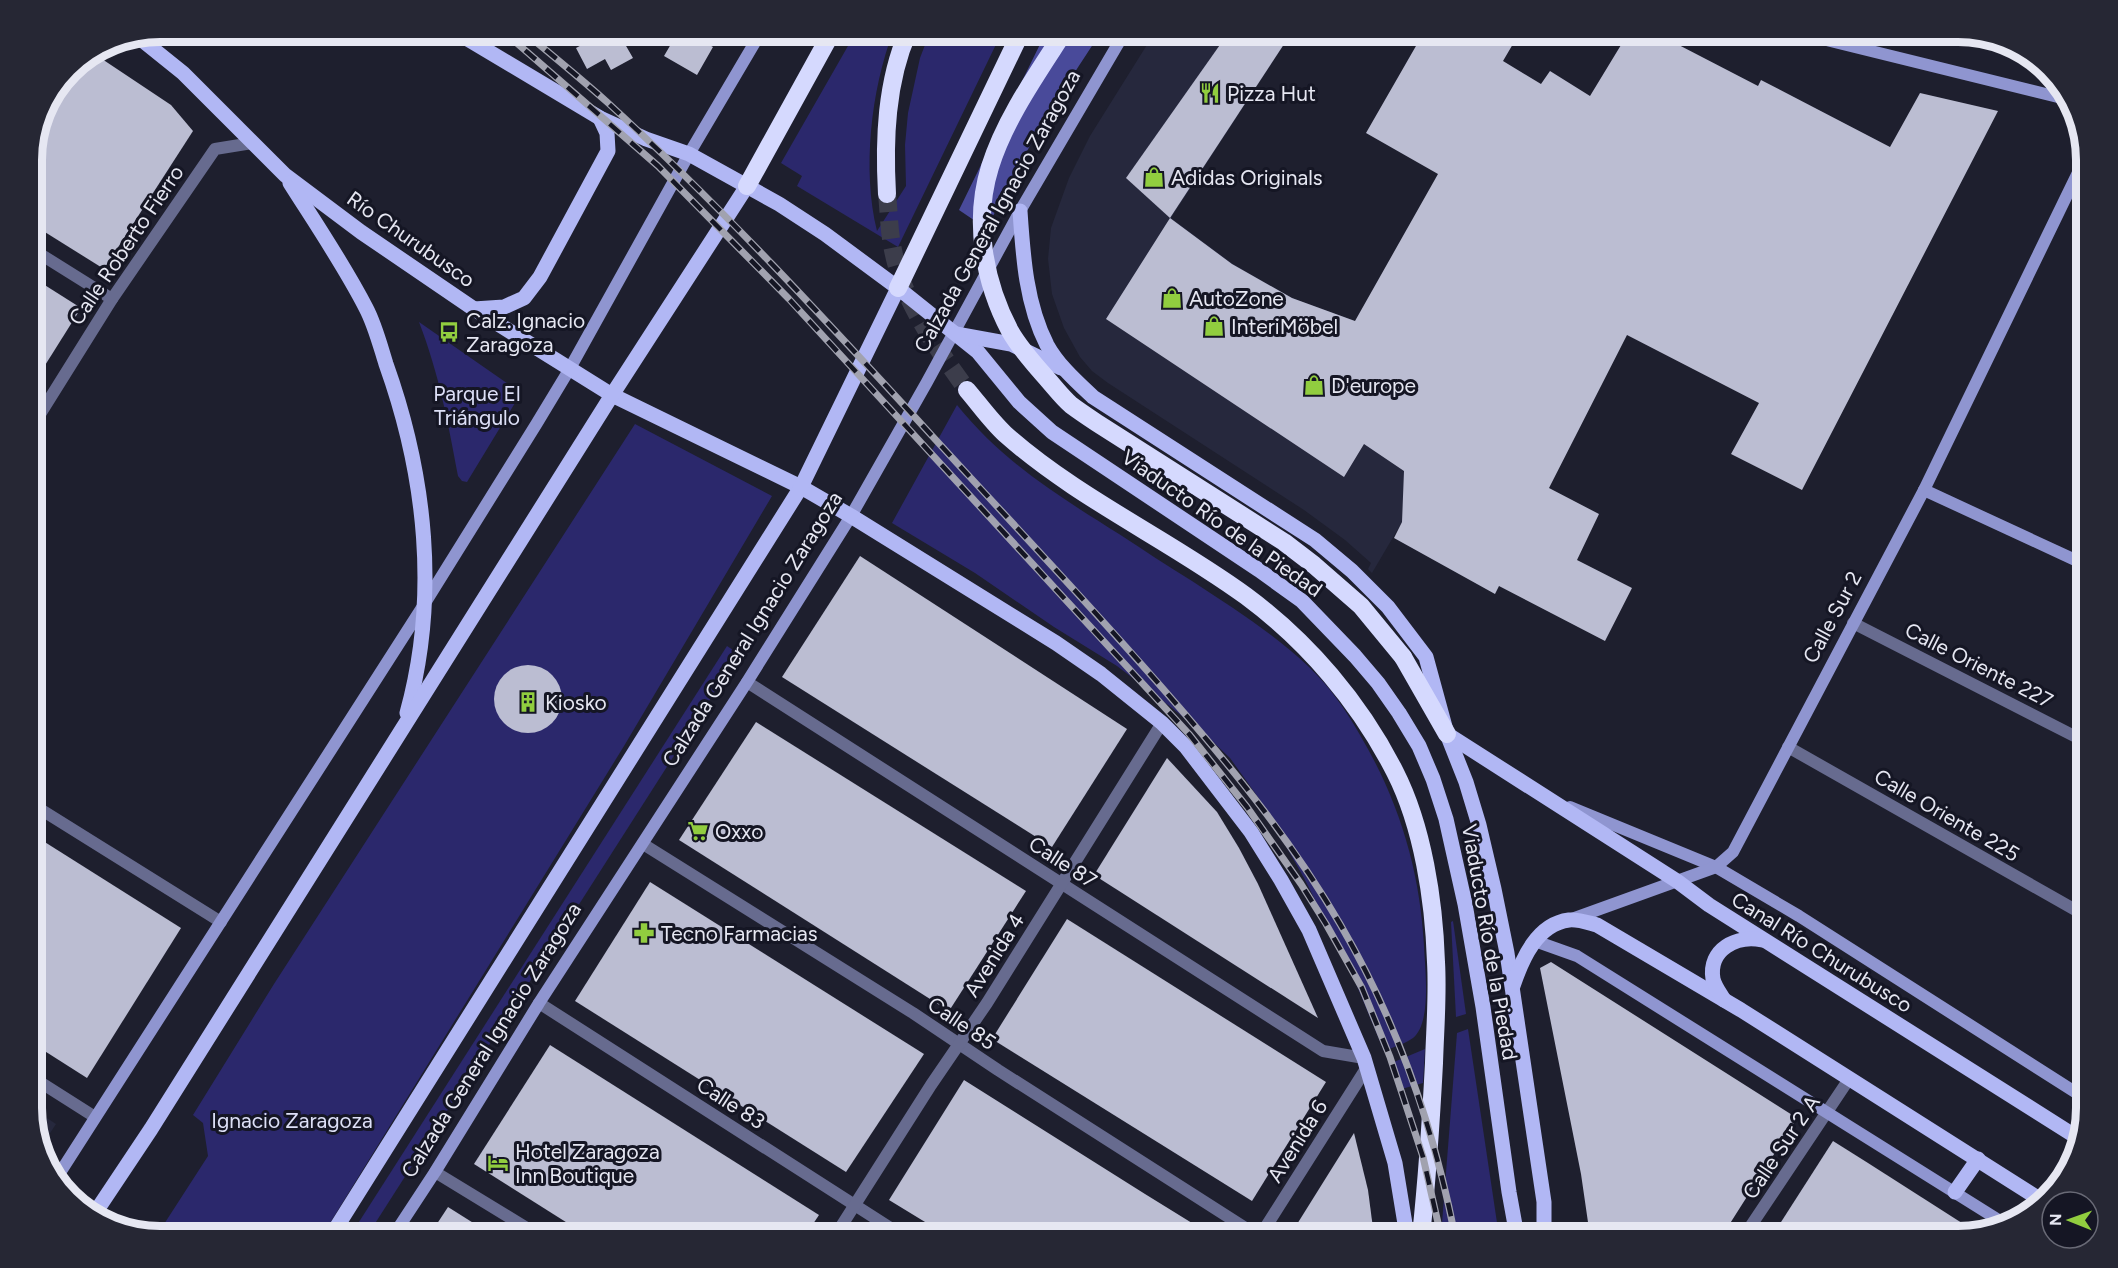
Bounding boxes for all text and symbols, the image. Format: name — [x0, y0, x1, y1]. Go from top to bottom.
street label: Calzada General Ignacio Zaragoza — [909, 65, 1085, 357]
restaurant icon: Pizza Hut — [1198, 81, 1222, 105]
place label: Pizza Hut — [1227, 81, 1316, 106]
street label: Calle Roberto Fierro — [63, 160, 189, 330]
shop icon: Adidas Originals — [1142, 165, 1166, 189]
place label: Adidas Originals — [1171, 165, 1323, 190]
street label: Río Churubusco — [342, 186, 480, 292]
shop icon: AutoZone — [1160, 286, 1184, 310]
place label: AutoZone — [1189, 286, 1284, 311]
place label: Calz. Ignacio Zaragoza — [466, 308, 585, 357]
shop icon: InteriMöbel — [1202, 314, 1226, 338]
place label: InteriMöbel — [1231, 314, 1338, 339]
bus stop icon: Calz. Ignacio Zaragoza — [437, 320, 461, 344]
shop icon: D'europe — [1302, 373, 1326, 397]
place label: D'europe — [1331, 373, 1416, 398]
park label: Parque El Triángulo — [433, 381, 521, 430]
street label: Viaducto Río de la Piedad — [1117, 444, 1327, 602]
street label: Calzada General Ignacio Zaragoza — [657, 487, 847, 771]
street label: Calle Sur 2 — [1797, 567, 1867, 667]
street label: Calle Oriente 227 — [1901, 617, 2057, 713]
building icon: Kiosko — [516, 690, 540, 714]
place label: Kiosko — [545, 690, 607, 715]
street label: Calle Oriente 225 — [1870, 763, 2024, 867]
supermarket icon: Oxxo — [686, 819, 710, 843]
place label: Oxxo — [715, 819, 763, 844]
street label: Viaducto Río de la Piedad — [1457, 822, 1523, 1062]
street label: Calle 87 — [1024, 831, 1102, 893]
street label: Canal Río Churubusco — [1727, 886, 1917, 1018]
street label: Calzada General Ignacio Zaragoza — [396, 898, 586, 1182]
street label: Avenida 4 — [959, 909, 1029, 1001]
pharmacy icon: Tecno Farmacias — [632, 921, 656, 945]
place label: Tecno Farmacias — [661, 921, 818, 946]
street label: Calle 85 — [923, 991, 1001, 1055]
street label: Calle 83 — [692, 1072, 770, 1134]
street label: Calle Sur 2 A — [1737, 1090, 1825, 1204]
street label: Avenida 6 — [1262, 1095, 1332, 1187]
park label: Ignacio Zaragoza — [211, 1108, 373, 1133]
place label: Hotel Zaragoza Inn Boutique — [515, 1139, 660, 1188]
hotel icon: Hotel Zaragoza Inn Boutique — [486, 1151, 510, 1175]
north arrow — [2040, 1190, 2100, 1250]
text: N — [2046, 1213, 2065, 1226]

